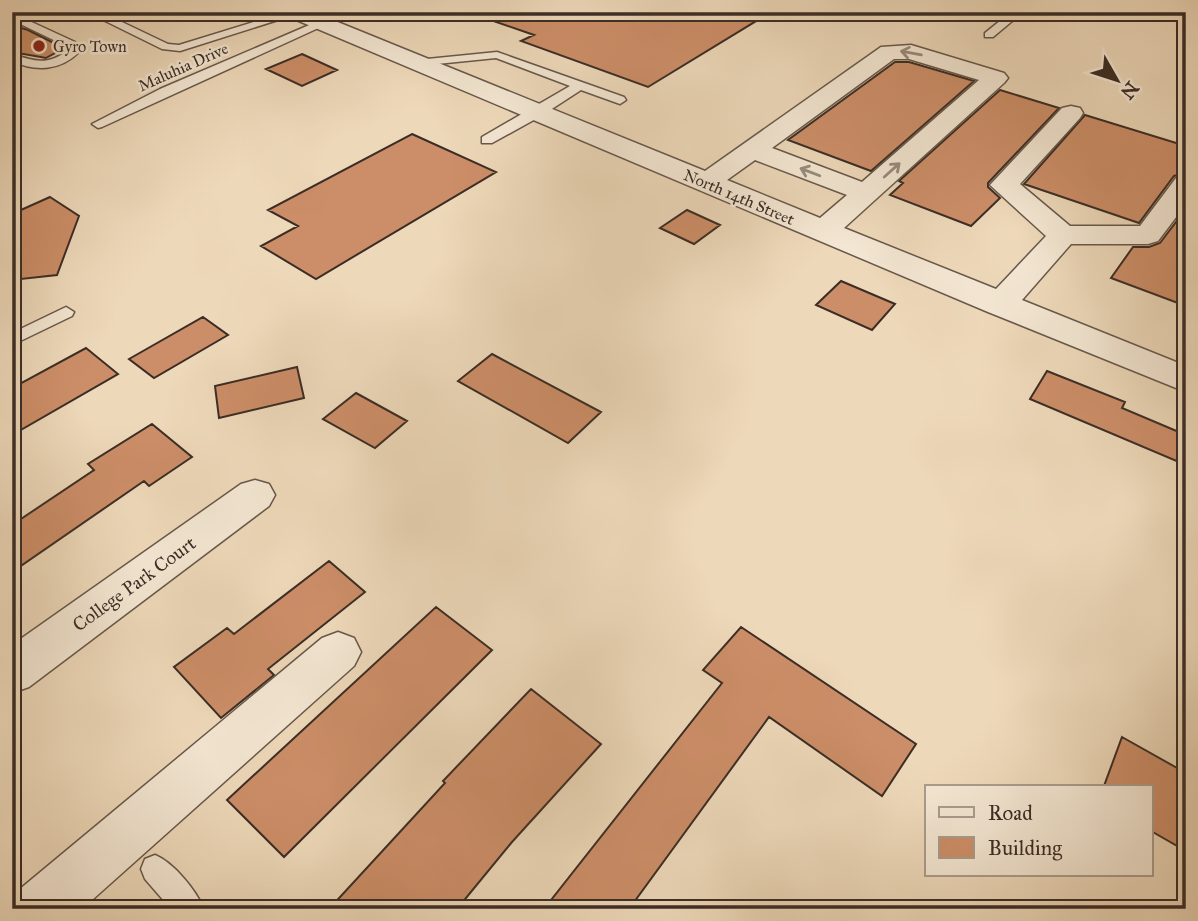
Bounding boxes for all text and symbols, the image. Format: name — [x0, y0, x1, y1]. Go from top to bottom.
place label: Gyro Town — [53, 37, 127, 56]
marker: Gyro Town — [31, 38, 47, 54]
street label: Maluhia Drive — [135, 39, 231, 95]
one-way arrow — [900, 46, 923, 60]
north arrow — [1082, 46, 1152, 116]
text: N — [1116, 77, 1144, 104]
one-way arrow — [883, 162, 900, 179]
one-way arrow — [799, 164, 821, 177]
street label: North 14th Street — [681, 165, 798, 229]
street label: College Park Court — [68, 531, 201, 637]
legend — [925, 785, 1152, 876]
text: Road — [988, 800, 1033, 826]
text: Building — [988, 835, 1062, 861]

